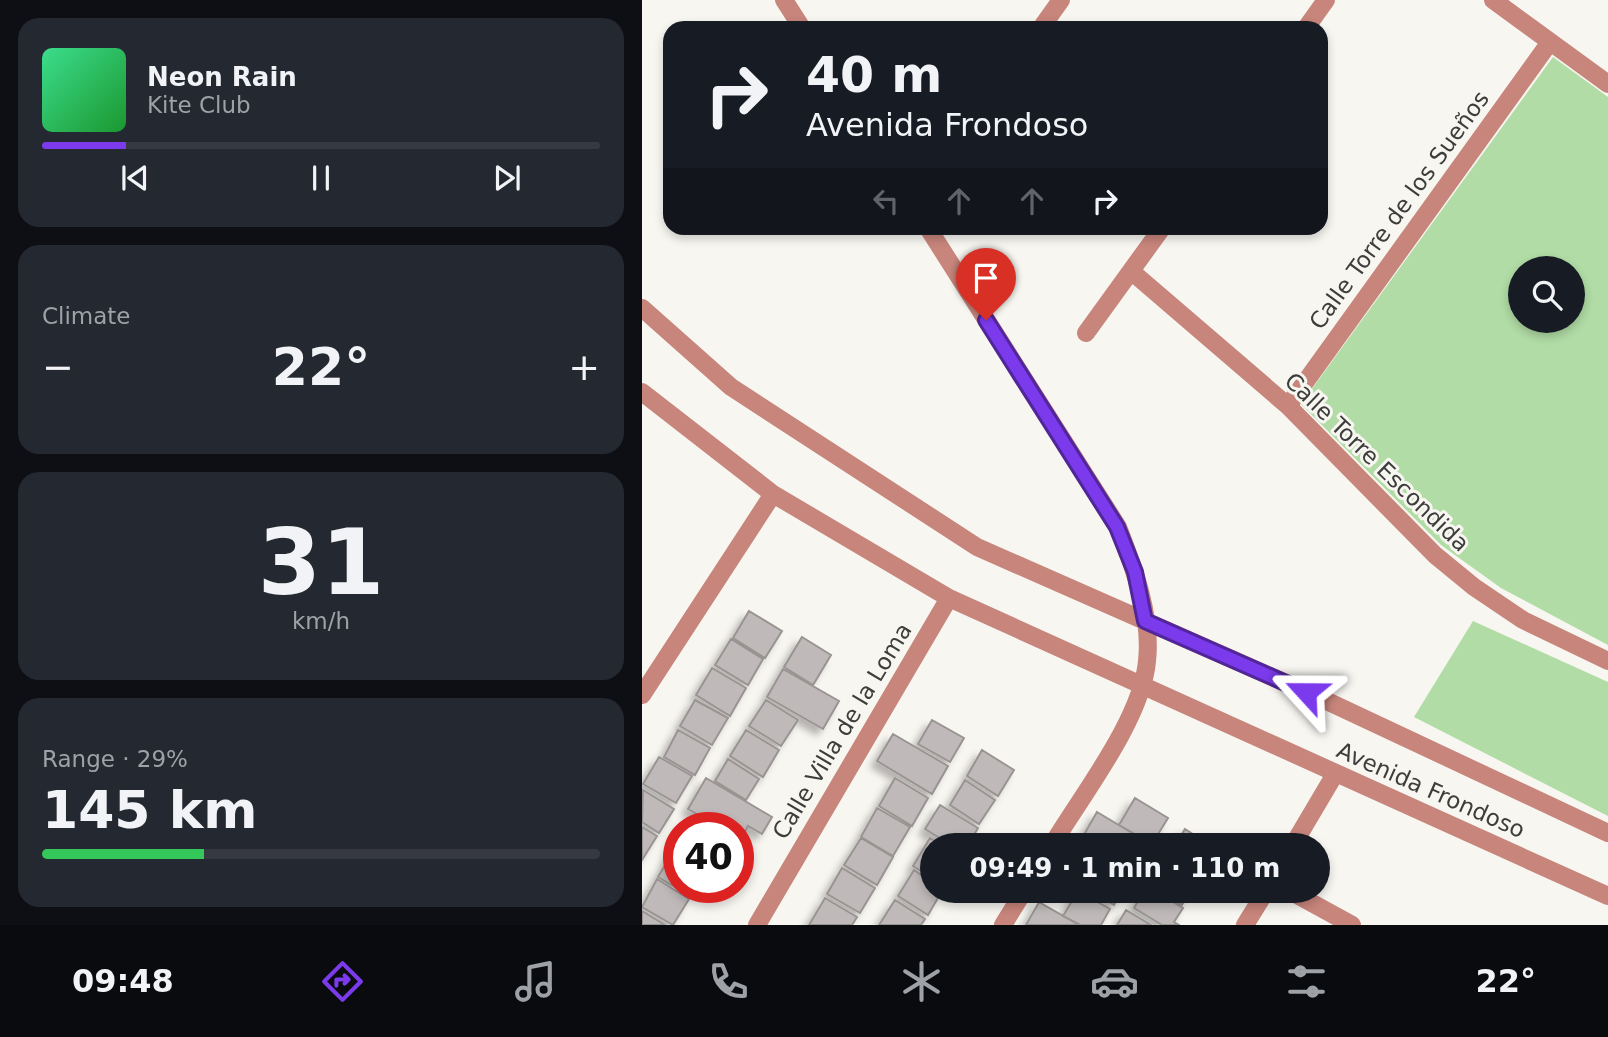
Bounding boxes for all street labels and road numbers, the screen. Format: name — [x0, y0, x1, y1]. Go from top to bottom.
street label: Calle Torre de los Sueños — [1304, 86, 1494, 334]
street label: Calle Torre Escondida — [1280, 367, 1474, 557]
street label: Calle Villa de la Loma — [767, 618, 917, 844]
street label: Avenida Frondoso — [1333, 737, 1529, 843]

